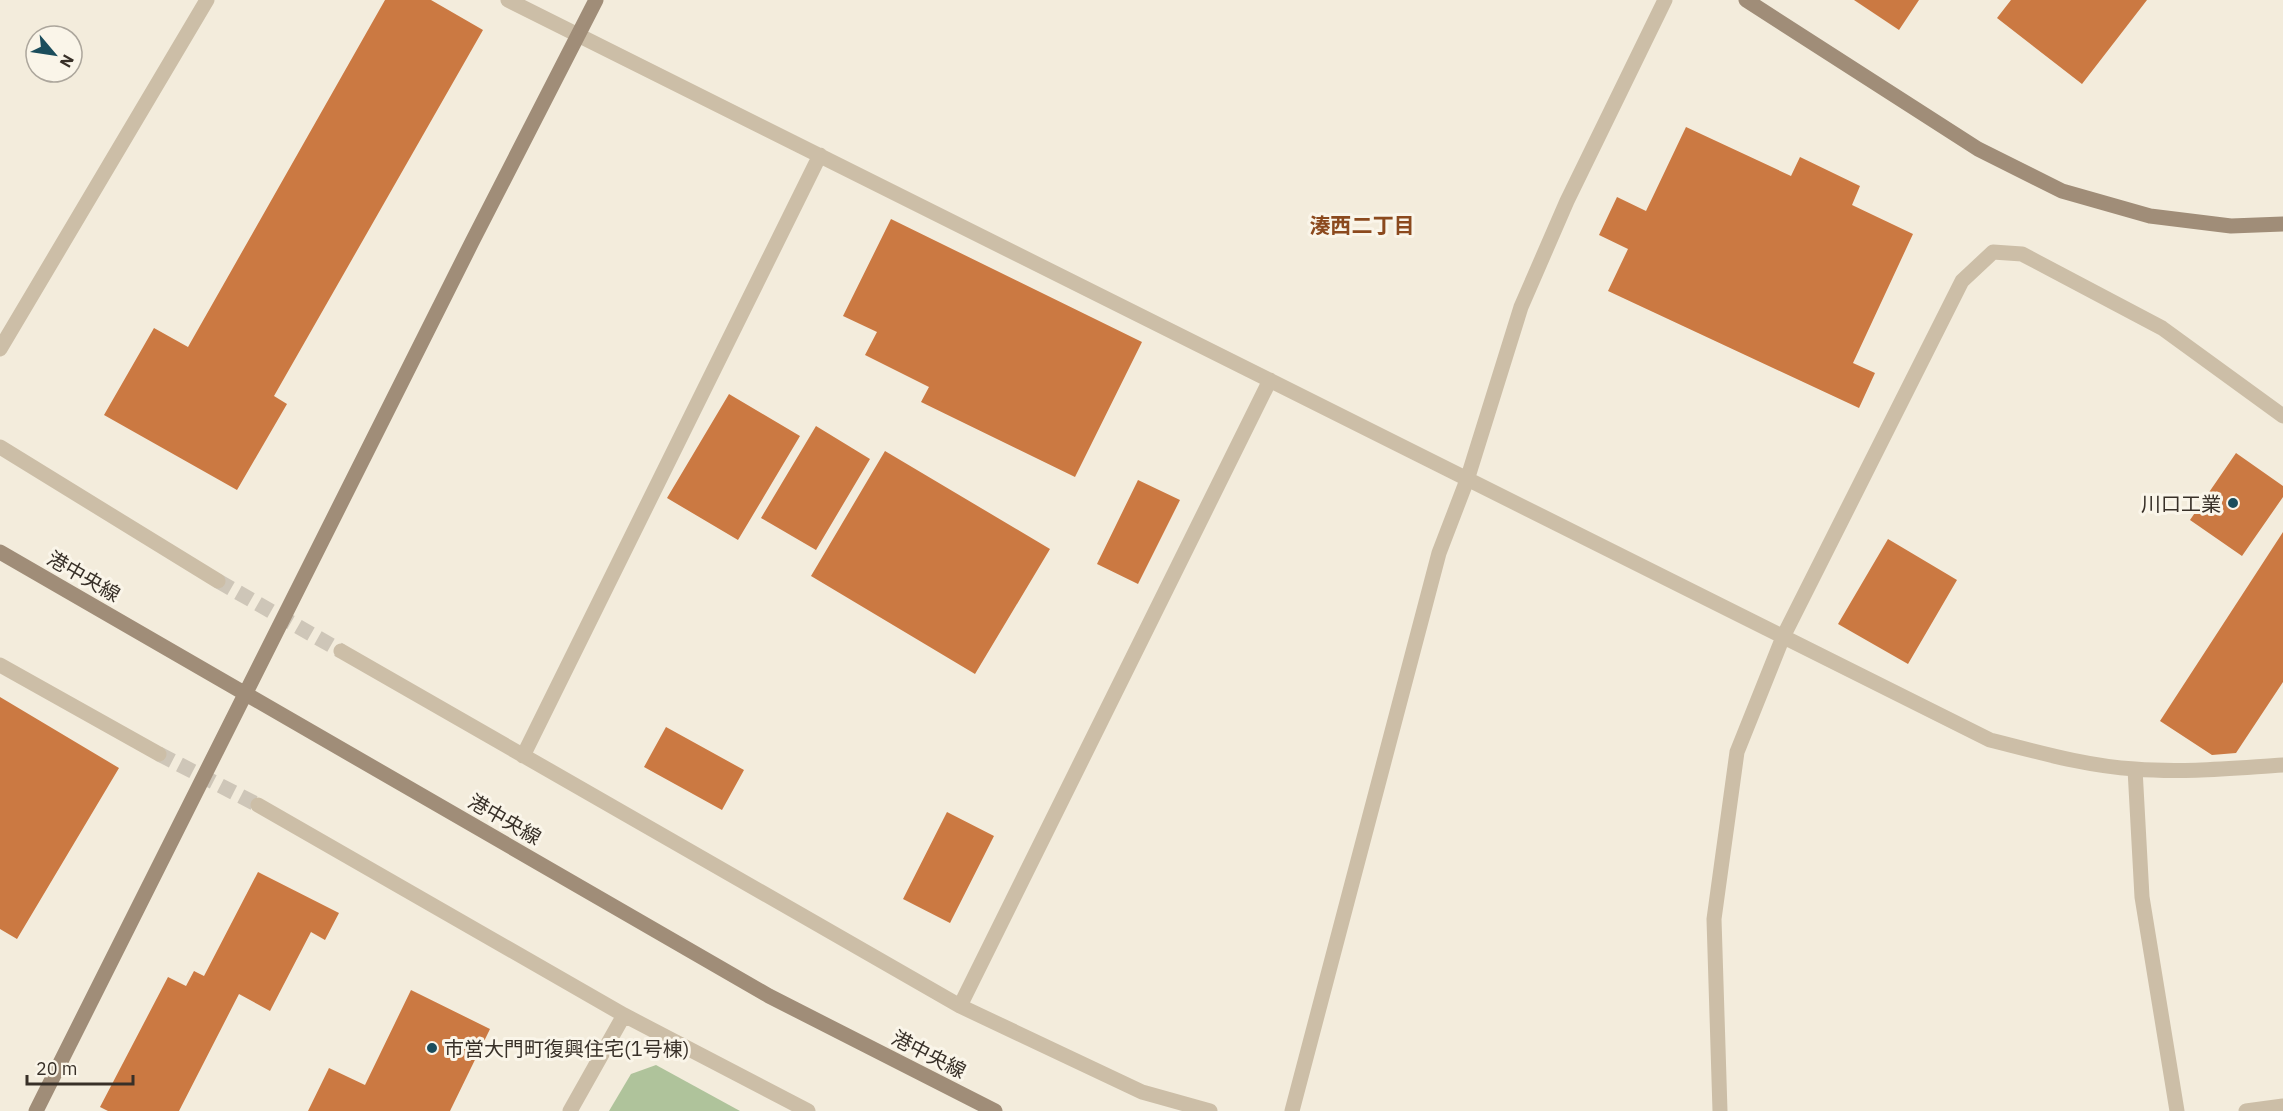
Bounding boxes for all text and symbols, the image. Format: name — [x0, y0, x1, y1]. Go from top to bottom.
north arrow — [24, 24, 84, 84]
text: N — [56, 51, 79, 71]
district label: 湊西二丁目 — [1310, 211, 1415, 239]
place label: 川口工業 — [2141, 490, 2221, 517]
marker: 川口工業 — [2226, 496, 2240, 510]
street label: 港中央線 — [43, 544, 125, 608]
street label: 港中央線 — [464, 787, 546, 851]
street label: 港中央線 — [887, 1024, 971, 1084]
place label: 市営大門町復興住宅(1号棟) — [444, 1035, 689, 1062]
marker: 市営大門町復興住宅(1号棟) — [425, 1041, 439, 1055]
scale bar — [27, 1048, 134, 1086]
text: 20 m — [36, 1057, 78, 1080]

